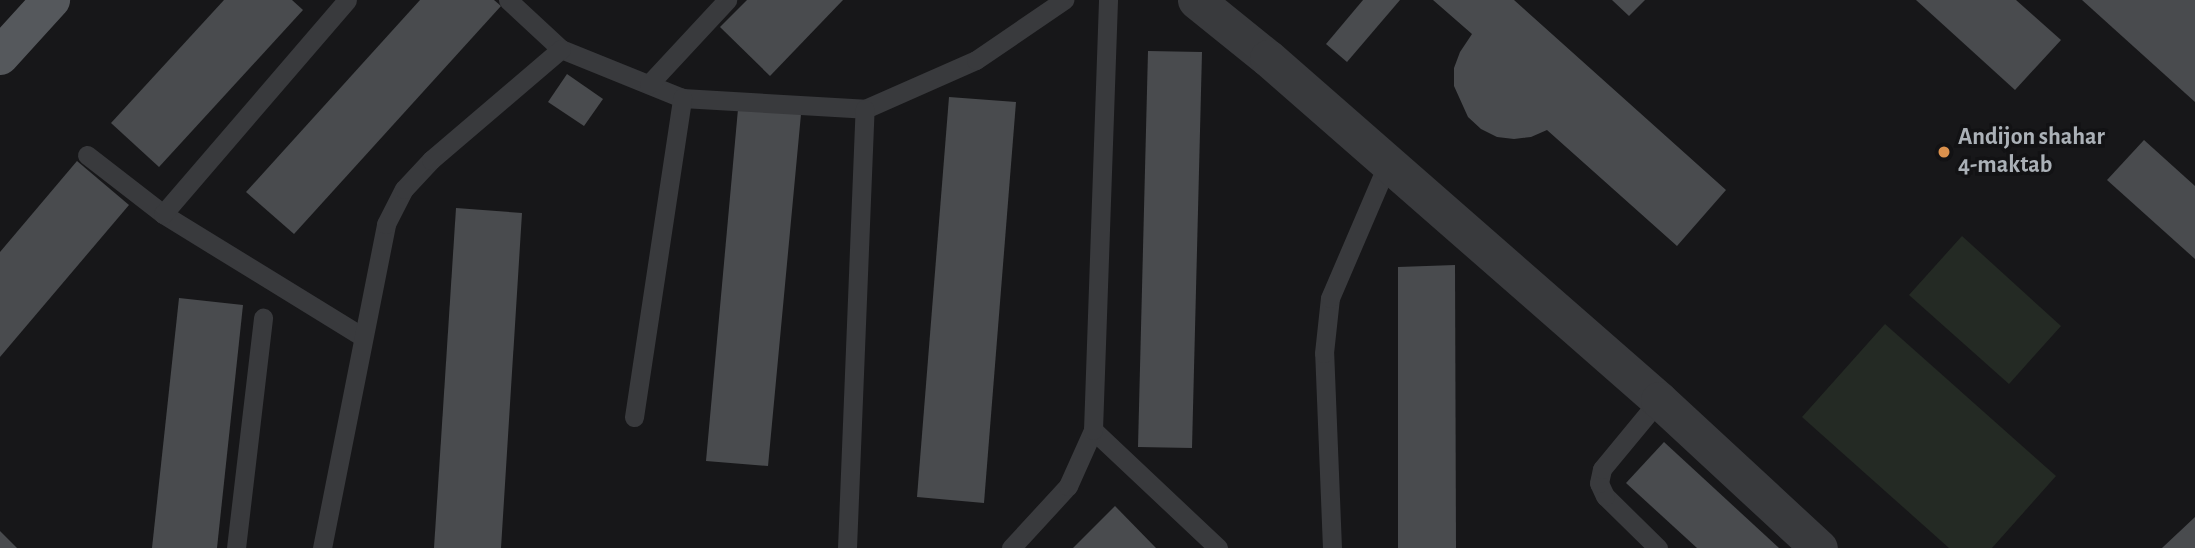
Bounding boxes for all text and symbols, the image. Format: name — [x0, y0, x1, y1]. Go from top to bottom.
place label: Andijon shahar 4-maktab — [1958, 124, 2105, 180]
marker: Andijon shahar 4-maktab — [1936, 144, 1952, 160]

